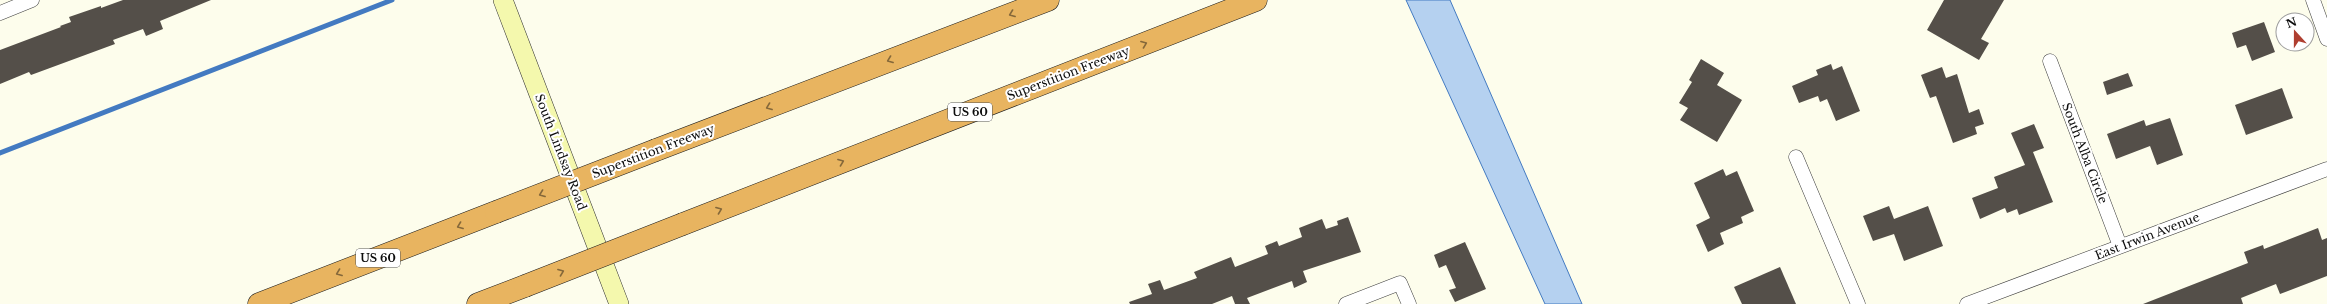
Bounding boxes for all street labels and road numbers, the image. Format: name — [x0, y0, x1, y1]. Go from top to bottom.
street label: Superstition Freeway — [1005, 43, 1132, 103]
street label: South Lindsay Road — [532, 92, 590, 212]
street label: South Alba Circle — [2059, 100, 2111, 206]
road number: US 60 — [948, 103, 992, 121]
street label: Superstition Freeway — [590, 121, 717, 181]
street label: East Irwin Avenue — [2093, 209, 2201, 263]
road number: US 60 — [356, 249, 400, 267]

